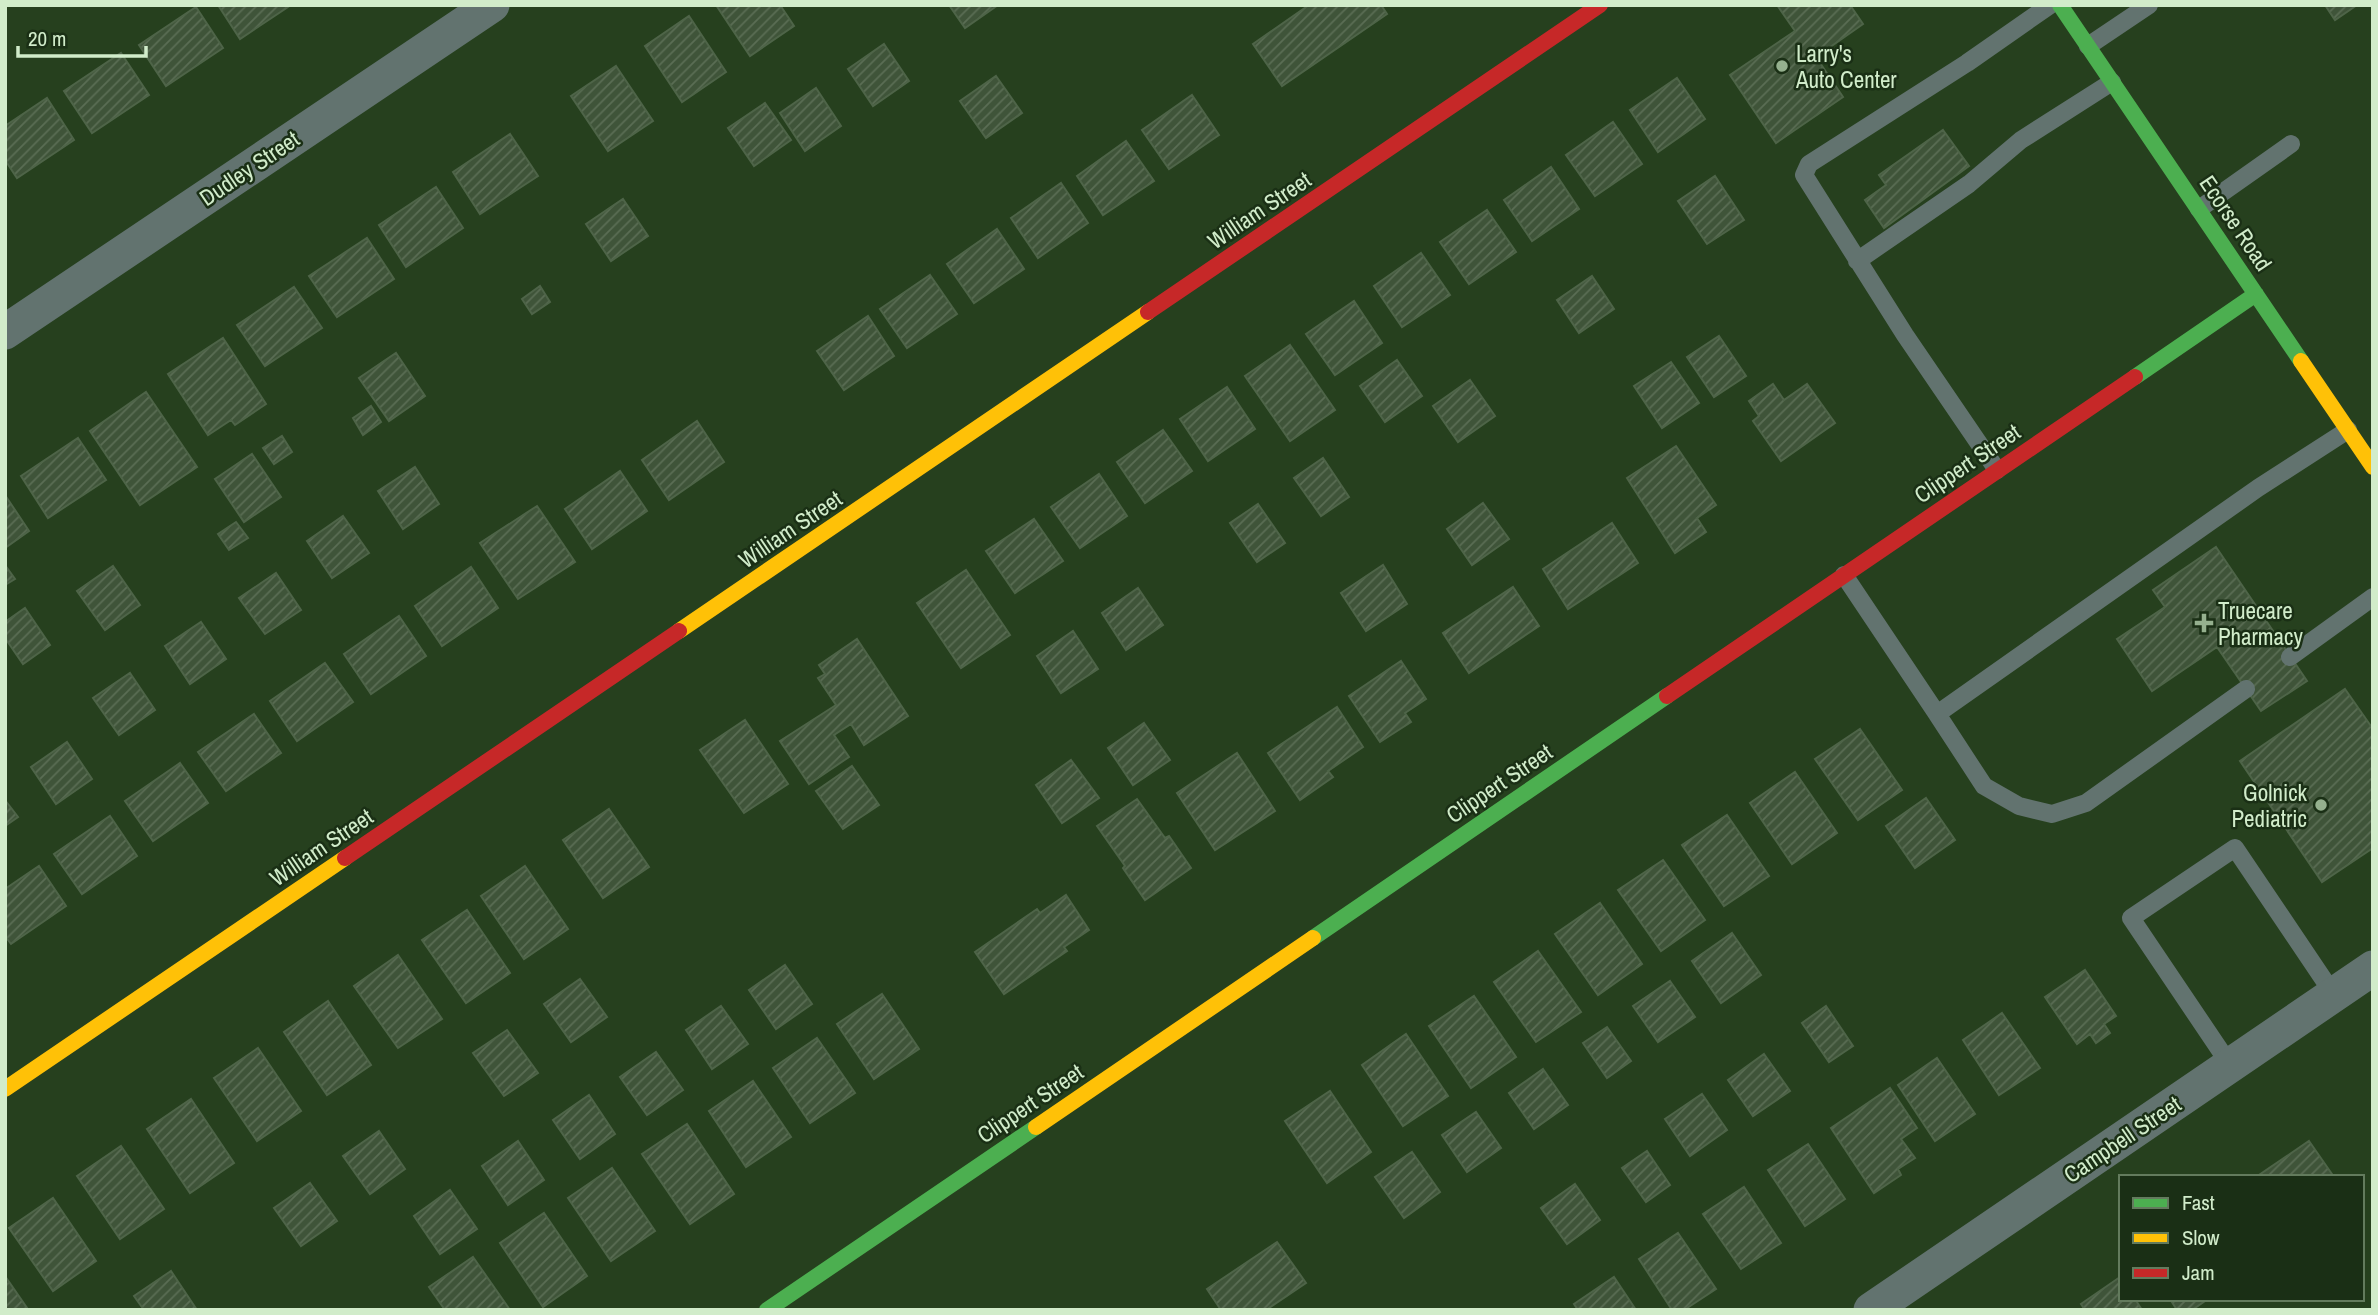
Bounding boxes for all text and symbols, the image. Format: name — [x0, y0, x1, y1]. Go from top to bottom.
scale bar — [18, 14, 145, 58]
text: 20 m — [28, 24, 66, 53]
place label: Larry's Auto Center — [1795, 38, 1897, 95]
marker: Larry's Auto Center — [1774, 58, 1790, 74]
street label: Dudley Street — [193, 123, 305, 213]
street label: William Street — [1201, 164, 1317, 256]
street label: Ecorse Road — [2193, 169, 2279, 277]
street label: Clippert Street — [1908, 416, 2026, 510]
street label: William Street — [732, 483, 848, 575]
place label: Truecare Pharmacy — [2218, 595, 2303, 652]
marker: Truecare Pharmacy — [2196, 615, 2212, 631]
street label: Clippert Street — [1440, 736, 1558, 830]
place label: Golnick Pediatric — [2232, 777, 2308, 834]
marker: Golnick Pediatric — [2313, 797, 2329, 813]
street label: William Street — [263, 801, 379, 893]
street label: Clippert Street — [971, 1056, 1089, 1150]
street label: Campbell Street — [2057, 1088, 2187, 1190]
legend — [2119, 1175, 2364, 1301]
text: Fast — [2182, 1188, 2215, 1217]
text: Slow — [2182, 1223, 2220, 1252]
text: Jam — [2182, 1258, 2215, 1287]

